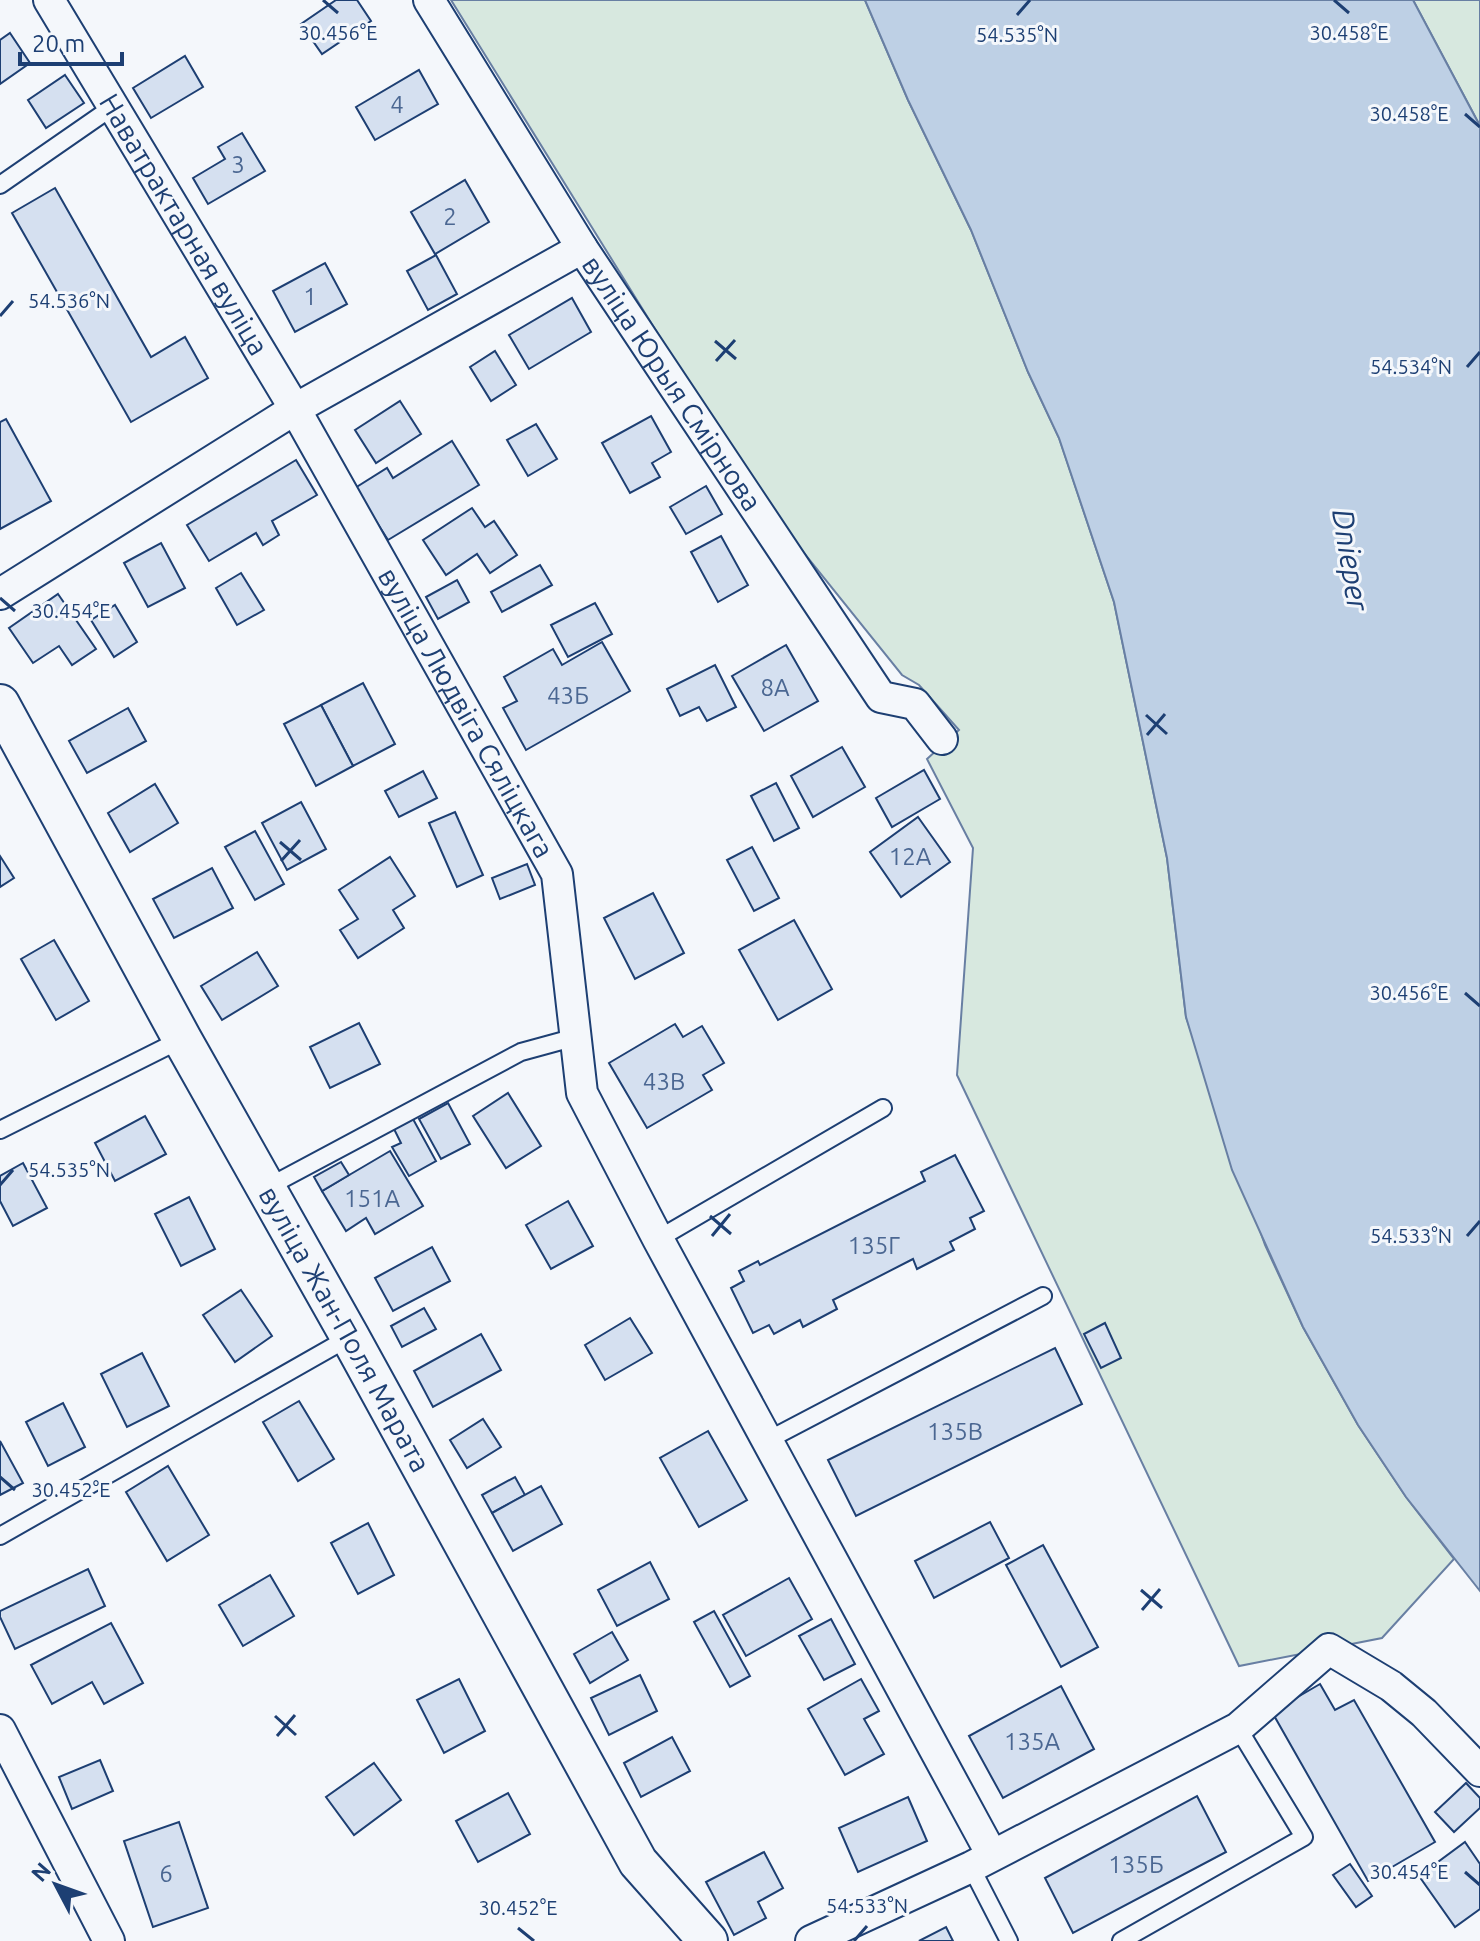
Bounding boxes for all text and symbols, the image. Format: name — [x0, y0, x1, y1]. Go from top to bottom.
scale bar — [20, 16, 122, 66]
text: 30.456°E — [299, 21, 378, 44]
text: 30.458°E — [1310, 21, 1389, 44]
text: 54.535°N — [976, 23, 1058, 46]
text: 20 m — [32, 30, 85, 57]
street label: Наватрактарная вуліца — [94, 88, 275, 361]
house number: 4 — [390, 91, 404, 118]
text: 30.458°E — [1370, 102, 1449, 125]
house number: 3 — [231, 151, 245, 178]
house number: 2 — [443, 203, 457, 230]
street label: вуліца Юрыя Смірнова — [577, 250, 768, 516]
house number: 1 — [303, 283, 317, 310]
text: 54.536°N — [28, 289, 110, 312]
text: 54.534°N — [1370, 355, 1452, 378]
water label: Dnieper — [1326, 506, 1376, 615]
street label: вуліца Людвіга Сяліцкага — [373, 562, 560, 863]
text: 30.454°E — [32, 599, 111, 622]
house number: 8А — [760, 674, 790, 701]
house number: 43Б — [547, 682, 589, 709]
house number: 12А — [889, 843, 932, 870]
text: 30.456°E — [1370, 981, 1449, 1004]
house number: 43В — [643, 1068, 685, 1095]
text: 54.535°N — [28, 1158, 110, 1181]
street label: вуліца Жан-Поля Марата — [253, 1181, 437, 1477]
house number: 151А — [344, 1185, 400, 1212]
text: 54.533°N — [1370, 1224, 1452, 1247]
house number: 135Г — [848, 1232, 900, 1259]
house number: 135В — [927, 1418, 983, 1445]
text: 30.452°E — [32, 1478, 111, 1501]
house number: 135А — [1004, 1728, 1060, 1755]
north arrow — [16, 1845, 96, 1925]
house number: 135Б — [1108, 1851, 1164, 1878]
text: N — [26, 1857, 55, 1886]
house number: 6 — [159, 1860, 173, 1887]
text: 30.454°E — [1370, 1860, 1449, 1883]
text: 54.533°N — [826, 1894, 908, 1917]
text: 30.452°E — [479, 1896, 558, 1919]

